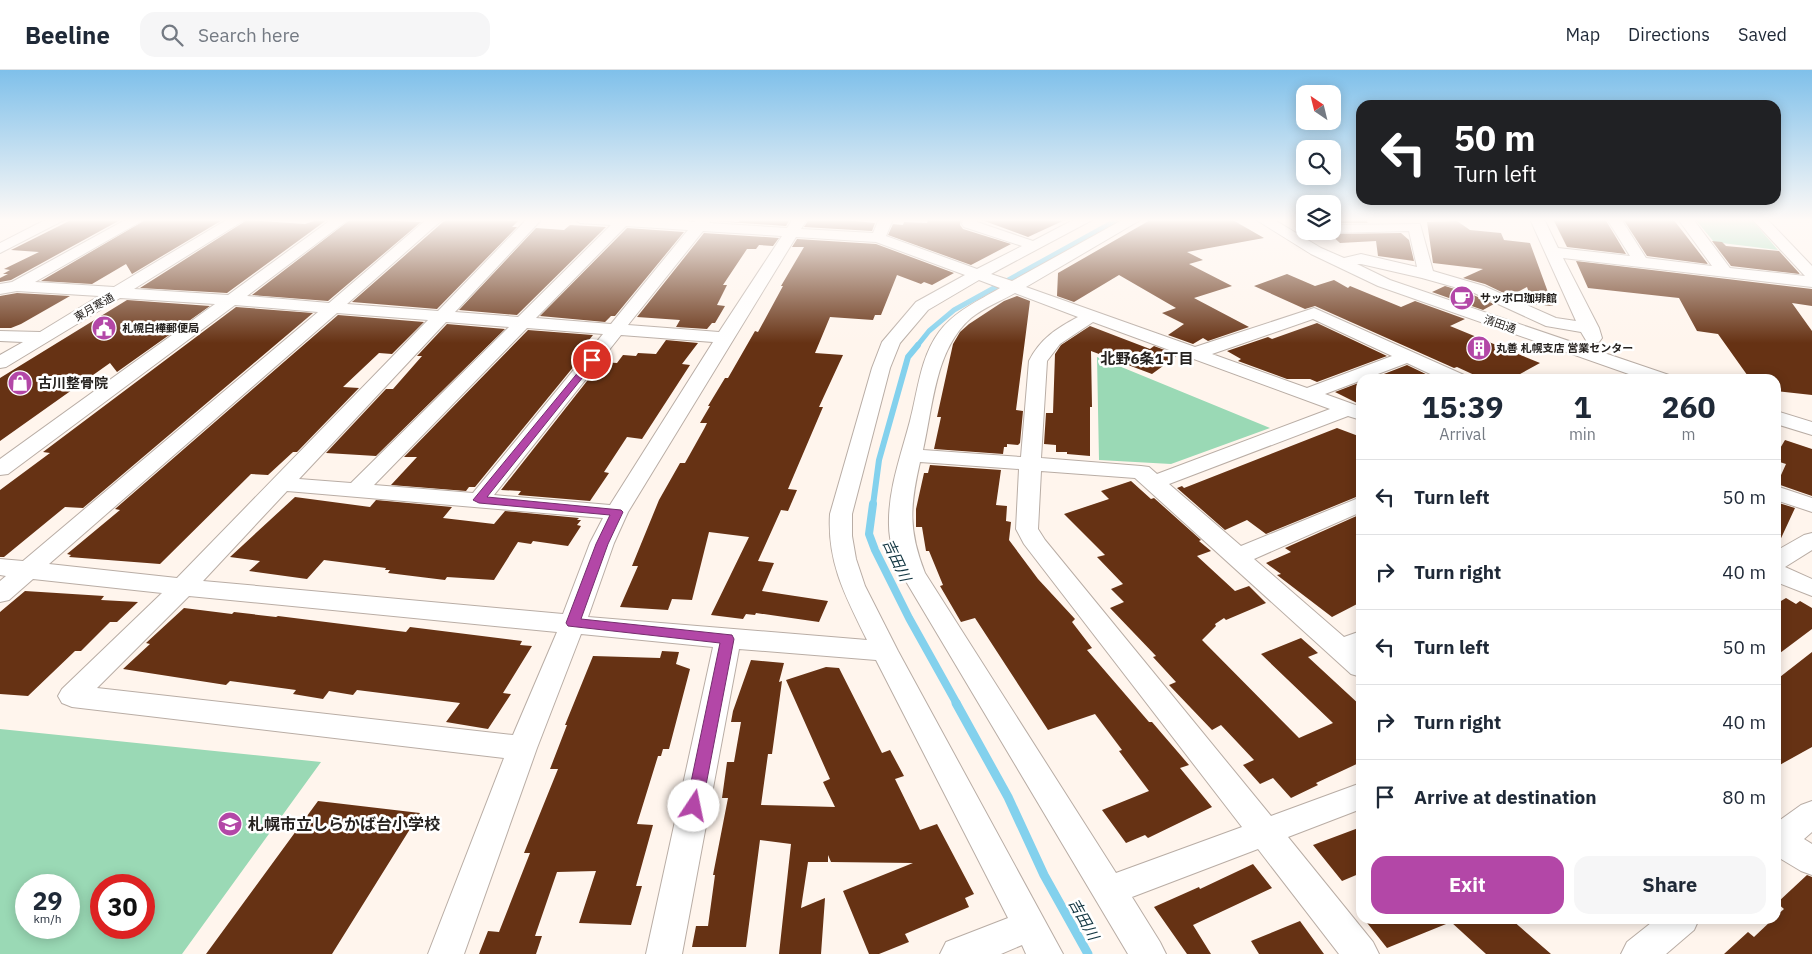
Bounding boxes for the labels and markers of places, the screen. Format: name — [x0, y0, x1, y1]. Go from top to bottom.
cafe icon: サッポロ珈琲館 — [1449, 285, 1475, 311]
place label: サッポロ珈琲館 — [1480, 291, 1557, 305]
public building icon: 札幌白樺郵便局 — [91, 315, 117, 341]
place label: 札幌白樺郵便局 — [122, 321, 199, 335]
building icon: 丸善 札幌支店 営業センター — [1466, 335, 1492, 361]
pin — [571, 339, 613, 381]
place label: 丸善 札幌支店 営業センター — [1496, 341, 1633, 355]
shop icon: 古川整骨院 — [7, 370, 33, 396]
place label: 古川整骨院 — [38, 374, 108, 392]
school or university icon: 札幌市立しらかば台小学校 — [217, 811, 243, 837]
place label: 札幌市立しらかば台小学校 — [248, 814, 440, 834]

